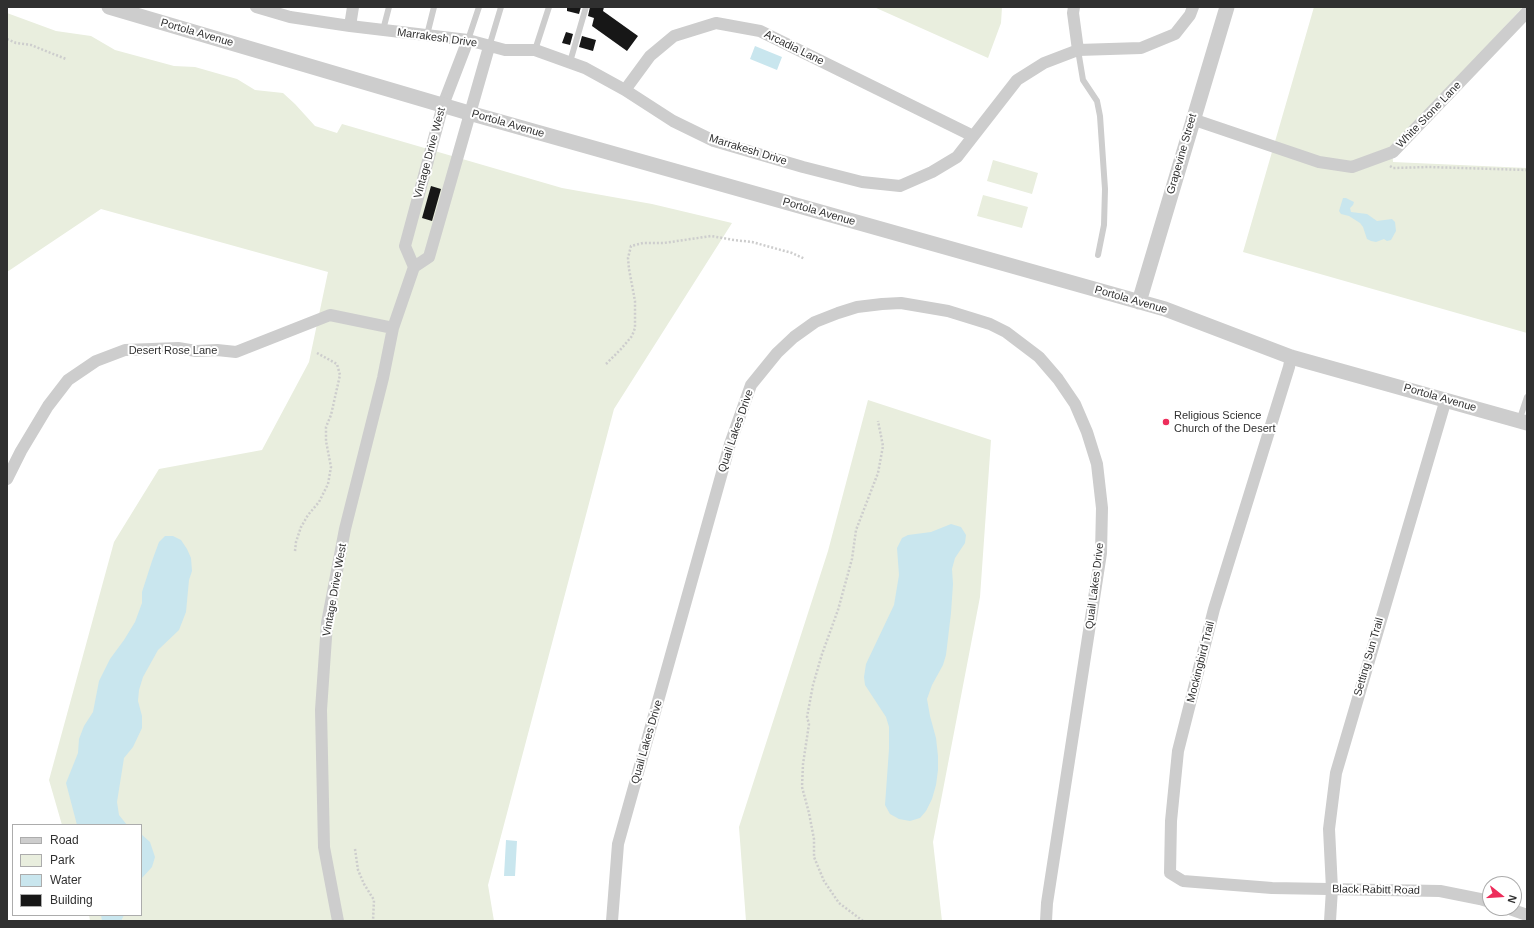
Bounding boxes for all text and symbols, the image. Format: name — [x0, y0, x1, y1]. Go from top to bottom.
street label: Portola Avenue — [159, 16, 235, 50]
street label: Marrakesh Drive — [396, 26, 478, 50]
street label: Arcadia Lane — [762, 28, 826, 68]
street label: White Stone Lane — [1394, 79, 1464, 151]
street label: Vintage Drive West — [411, 106, 449, 200]
street label: Portola Avenue — [470, 107, 546, 141]
street label: Grapevine Street — [1164, 112, 1200, 196]
street label: Marrakesh Drive — [707, 132, 789, 168]
street label: Portola Avenue — [781, 195, 857, 229]
street label: Portola Avenue — [1093, 283, 1169, 317]
street label: Desert Rose Lane — [129, 344, 217, 358]
street label: Portola Avenue — [1402, 381, 1478, 415]
street label: Quail Lakes Drive — [716, 388, 756, 474]
place label: Religious Science Church of the Desert — [1174, 409, 1275, 435]
marker: Religious Science Church of the Desert — [1161, 417, 1171, 427]
street label: Quail Lakes Drive — [1083, 542, 1107, 630]
street label: Vintage Drive West — [320, 543, 350, 637]
street label: Setting Sun Trail — [1352, 616, 1386, 698]
street label: Mockingbird Trail — [1185, 620, 1217, 704]
street label: Quail Lakes Drive — [629, 698, 665, 786]
legend — [12, 824, 142, 916]
text: Road — [50, 833, 79, 847]
text: Park — [50, 853, 75, 867]
text: Water — [50, 873, 82, 887]
north arrow — [1482, 876, 1522, 916]
street label: Black Rabitt Road — [1332, 883, 1420, 897]
text: Building — [50, 893, 93, 907]
text: N — [1506, 894, 1519, 905]

